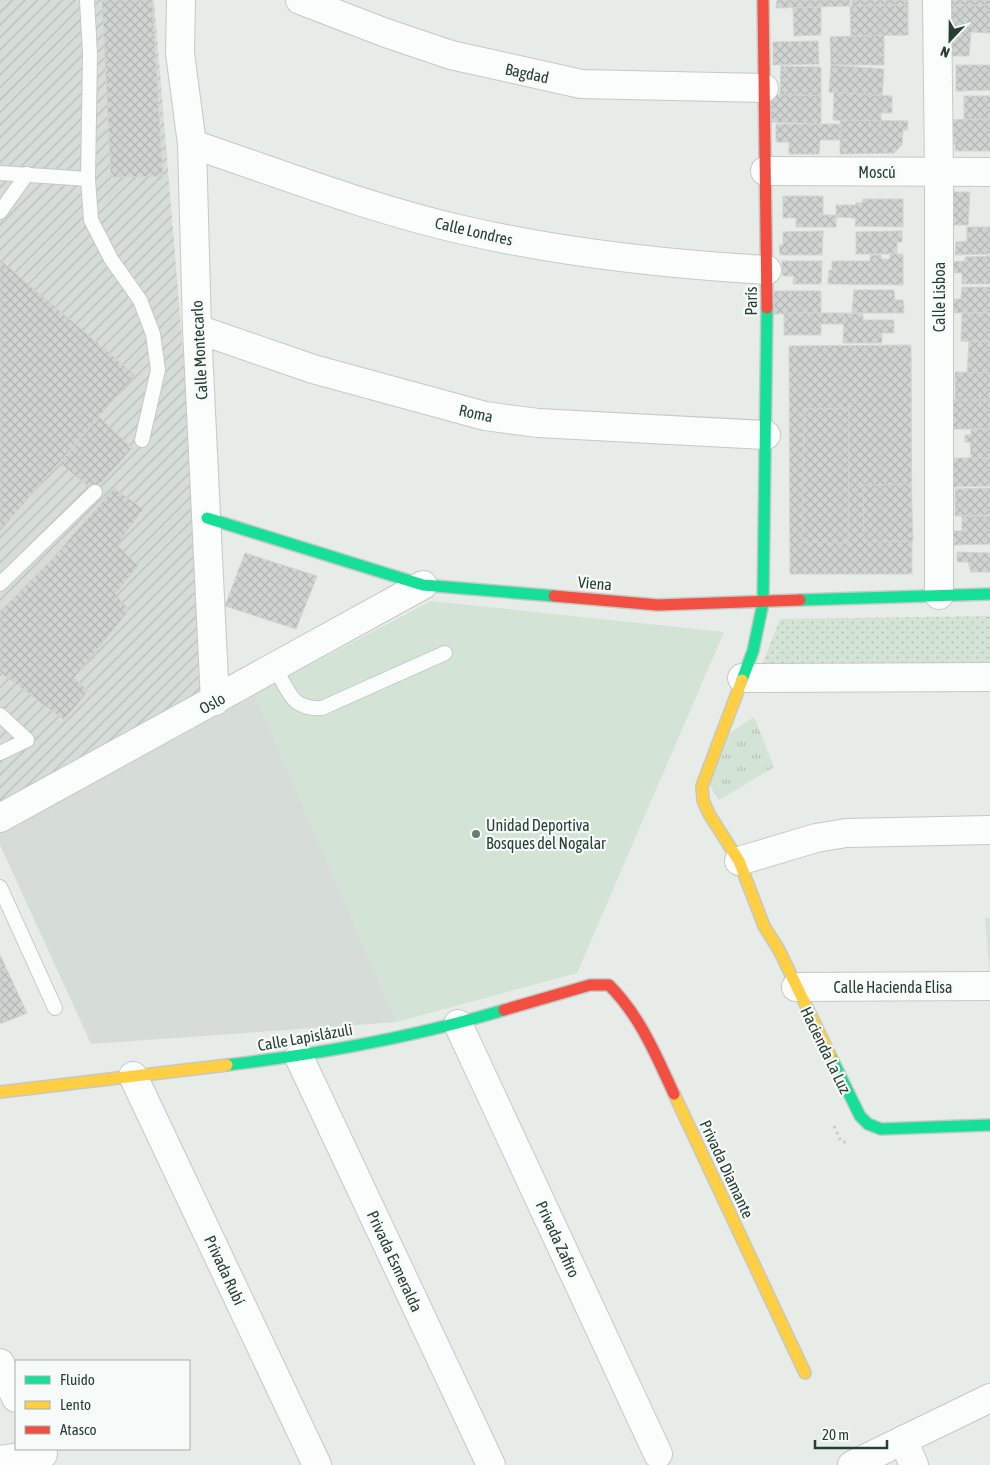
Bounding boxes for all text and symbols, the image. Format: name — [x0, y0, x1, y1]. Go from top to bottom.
north arrow — [925, 15, 975, 65]
text: N — [938, 43, 952, 61]
street label: Bagdad — [503, 60, 550, 87]
street label: Moscú — [858, 163, 896, 181]
street label: Calle Londres — [433, 213, 515, 249]
street label: Calle Lisboa — [930, 262, 948, 332]
street label: París — [742, 286, 760, 316]
street label: Calle Montecarlo — [187, 300, 211, 400]
street label: Roma — [457, 401, 495, 425]
street label: Viena — [577, 573, 613, 593]
street label: Oslo — [196, 689, 228, 717]
place label: Unidad Deportiva Bosques del Nogalar — [486, 816, 606, 853]
marker: Unidad Deportiva Bosques del Nogalar — [470, 828, 482, 840]
street label: Calle Hacienda Elisa — [834, 978, 952, 996]
street label: Hacienda La Luz — [797, 1004, 855, 1096]
street label: Calle Lapislázuli — [256, 1020, 354, 1055]
street label: Privada Diamante — [696, 1117, 758, 1221]
street label: Privada Zafiro — [532, 1198, 584, 1280]
street label: Privada Esmeralda — [364, 1208, 426, 1314]
street label: Privada Rubí — [201, 1233, 249, 1308]
legend — [15, 1360, 190, 1450]
text: Fluido — [60, 1371, 95, 1388]
text: Lento — [60, 1396, 91, 1413]
scale bar — [815, 1418, 888, 1450]
text: Atasco — [60, 1421, 97, 1438]
text: 20 m — [822, 1426, 849, 1443]

